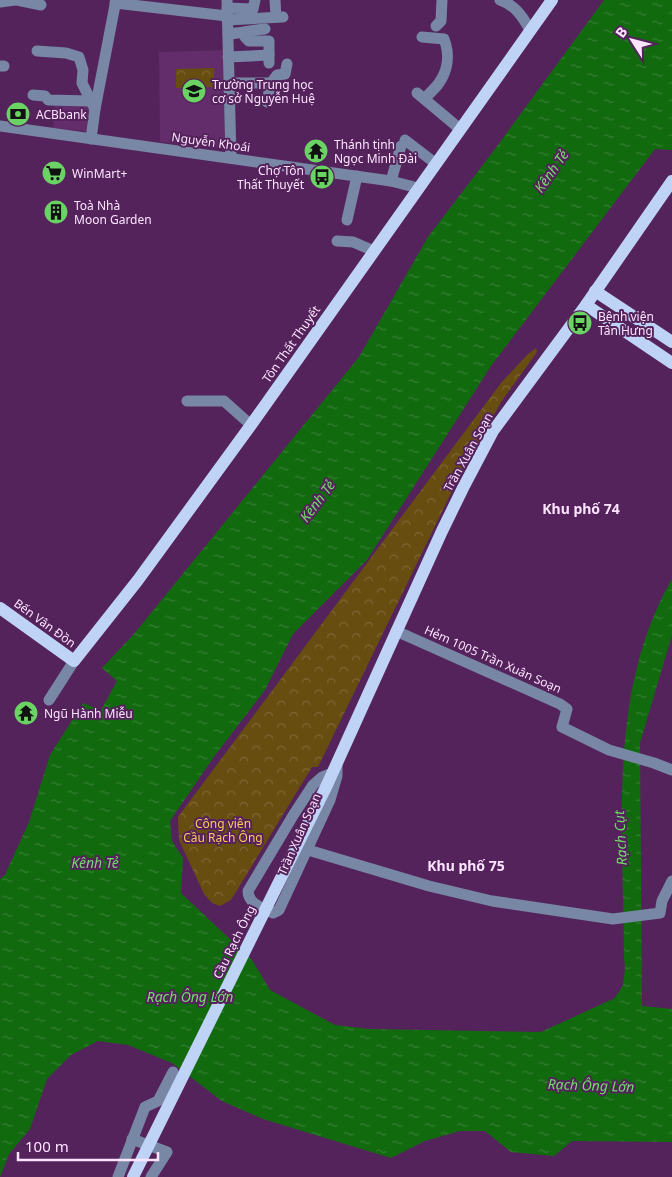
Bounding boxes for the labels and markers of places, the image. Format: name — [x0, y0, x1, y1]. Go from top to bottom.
place label: Trường Trung học cơ sở Nguyễn Huệ — [212, 76, 315, 107]
school or university icon: Trường Trung học cơ sở Nguyễn Huệ — [181, 78, 207, 104]
bank icon: ACBbank — [5, 101, 31, 127]
place label: ACBbank — [36, 106, 87, 123]
place label: Thánh tịnh Ngọc Minh Đài — [334, 136, 417, 167]
temple icon: Thánh tịnh Ngọc Minh Đài — [303, 138, 329, 164]
supermarket icon: WinMart+ — [41, 160, 67, 186]
place label: Chợ Tôn Thất Thuyết — [237, 162, 305, 193]
bus stop icon: Chợ Tôn Thất Thuyết — [309, 164, 335, 190]
place label: WinMart+ — [72, 165, 128, 182]
place label: Toà Nhà Moon Garden — [74, 197, 152, 228]
building icon: Toà Nhà Moon Garden — [43, 199, 69, 225]
place label: Bệnh viện Tân Hưng — [598, 308, 654, 339]
bus stop icon: Bệnh viện Tân Hưng — [567, 310, 593, 336]
temple icon: Ngũ Hành Miễu — [13, 700, 39, 726]
place label: Ngũ Hành Miễu — [44, 705, 133, 722]

